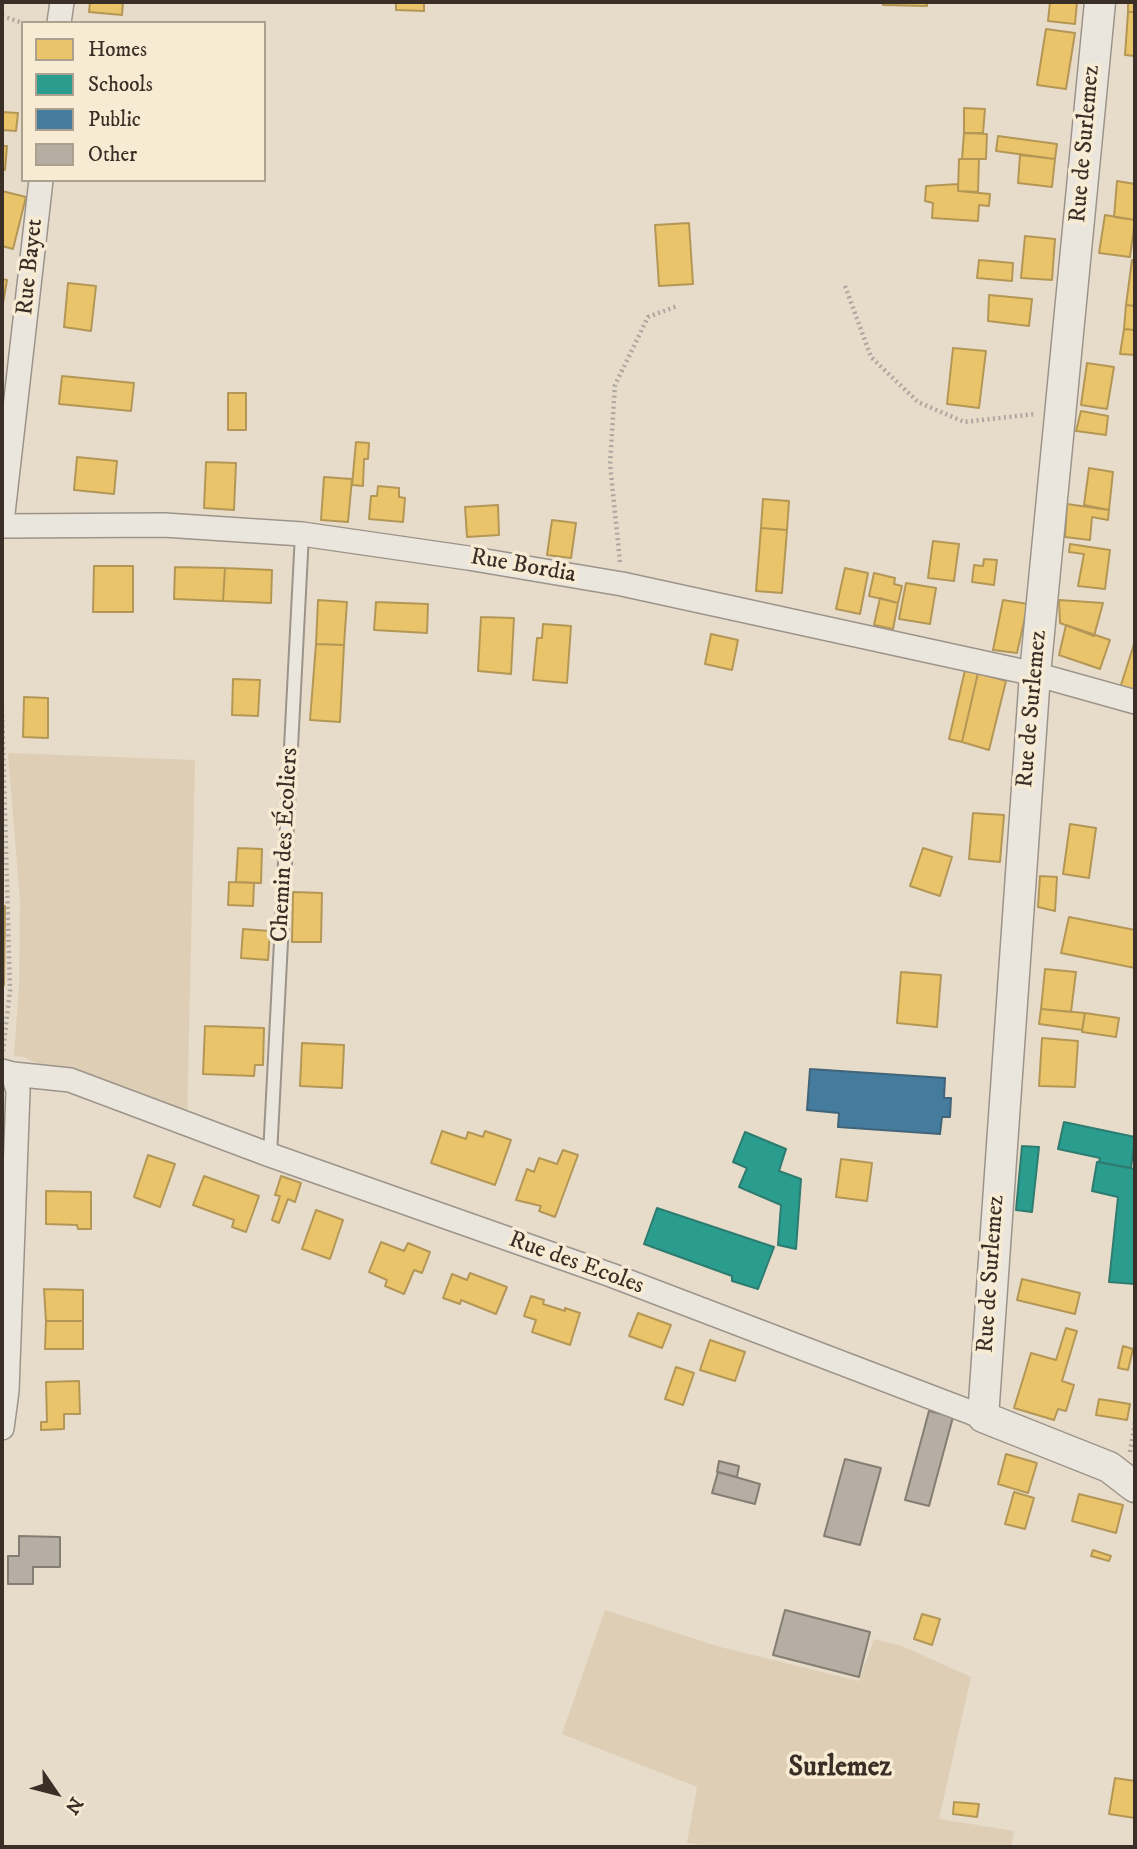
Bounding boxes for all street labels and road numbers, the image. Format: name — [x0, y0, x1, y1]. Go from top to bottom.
street label: Rue de Surlemez — [1065, 64, 1107, 224]
street label: Rue Bayet — [12, 217, 50, 317]
street label: Rue Bordia — [468, 544, 578, 590]
street label: Rue de Surlemez — [1012, 629, 1054, 789]
street label: Chemin des Écoliers — [267, 747, 305, 943]
street label: Rue de Surlemez — [972, 1194, 1012, 1354]
street label: Rue des Ecoles — [505, 1226, 647, 1302]

